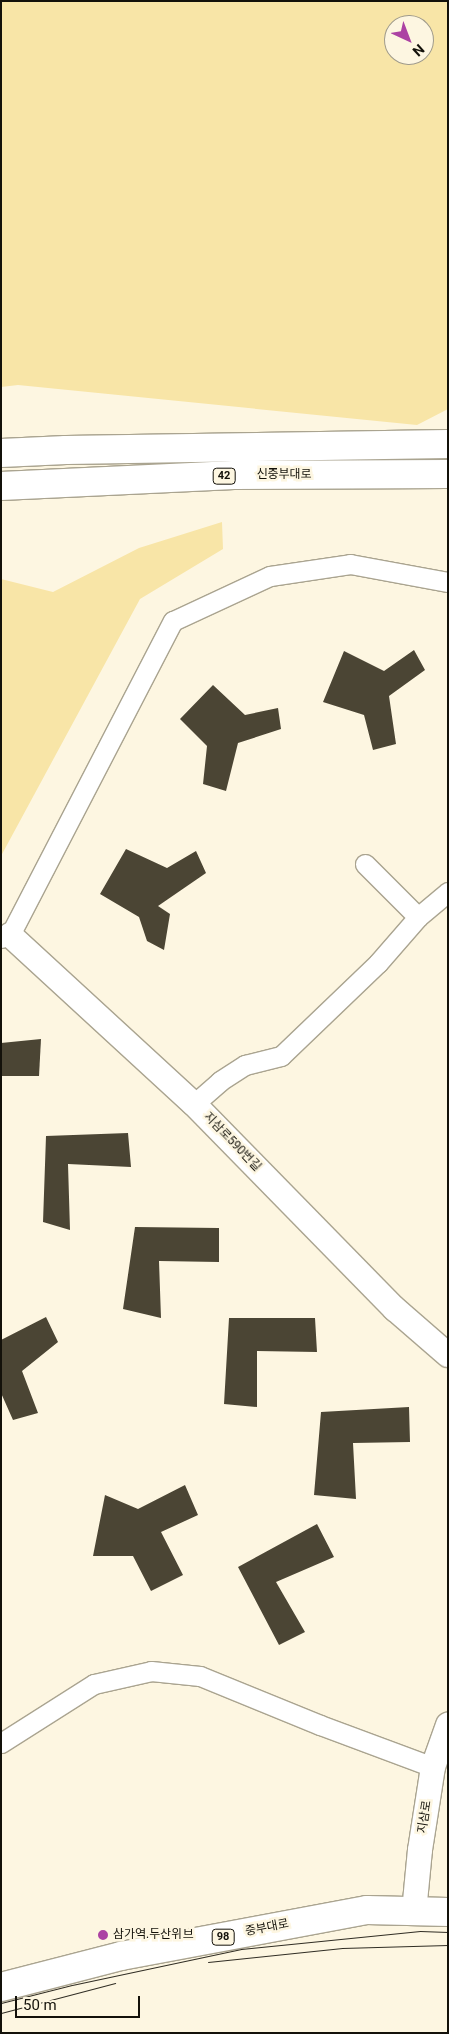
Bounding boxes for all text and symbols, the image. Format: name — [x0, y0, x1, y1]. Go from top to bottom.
north arrow — [384, 15, 434, 65]
text: N — [409, 41, 428, 59]
road number: 42 — [212, 468, 236, 484]
street label: 신중부대로 — [256, 468, 312, 482]
street label: 지삼로590번길 — [201, 1110, 263, 1174]
street label: 지삼로 — [415, 1800, 435, 1834]
street label: 중부대로 — [244, 1917, 290, 1939]
place label: 삼가역.두산위브 — [113, 1928, 193, 1942]
road number: 98 — [210, 1928, 236, 1945]
marker: 삼가역.두산위브 — [97, 1929, 109, 1941]
scale bar — [18, 1986, 142, 2018]
text: 50 m — [23, 1996, 57, 2014]

